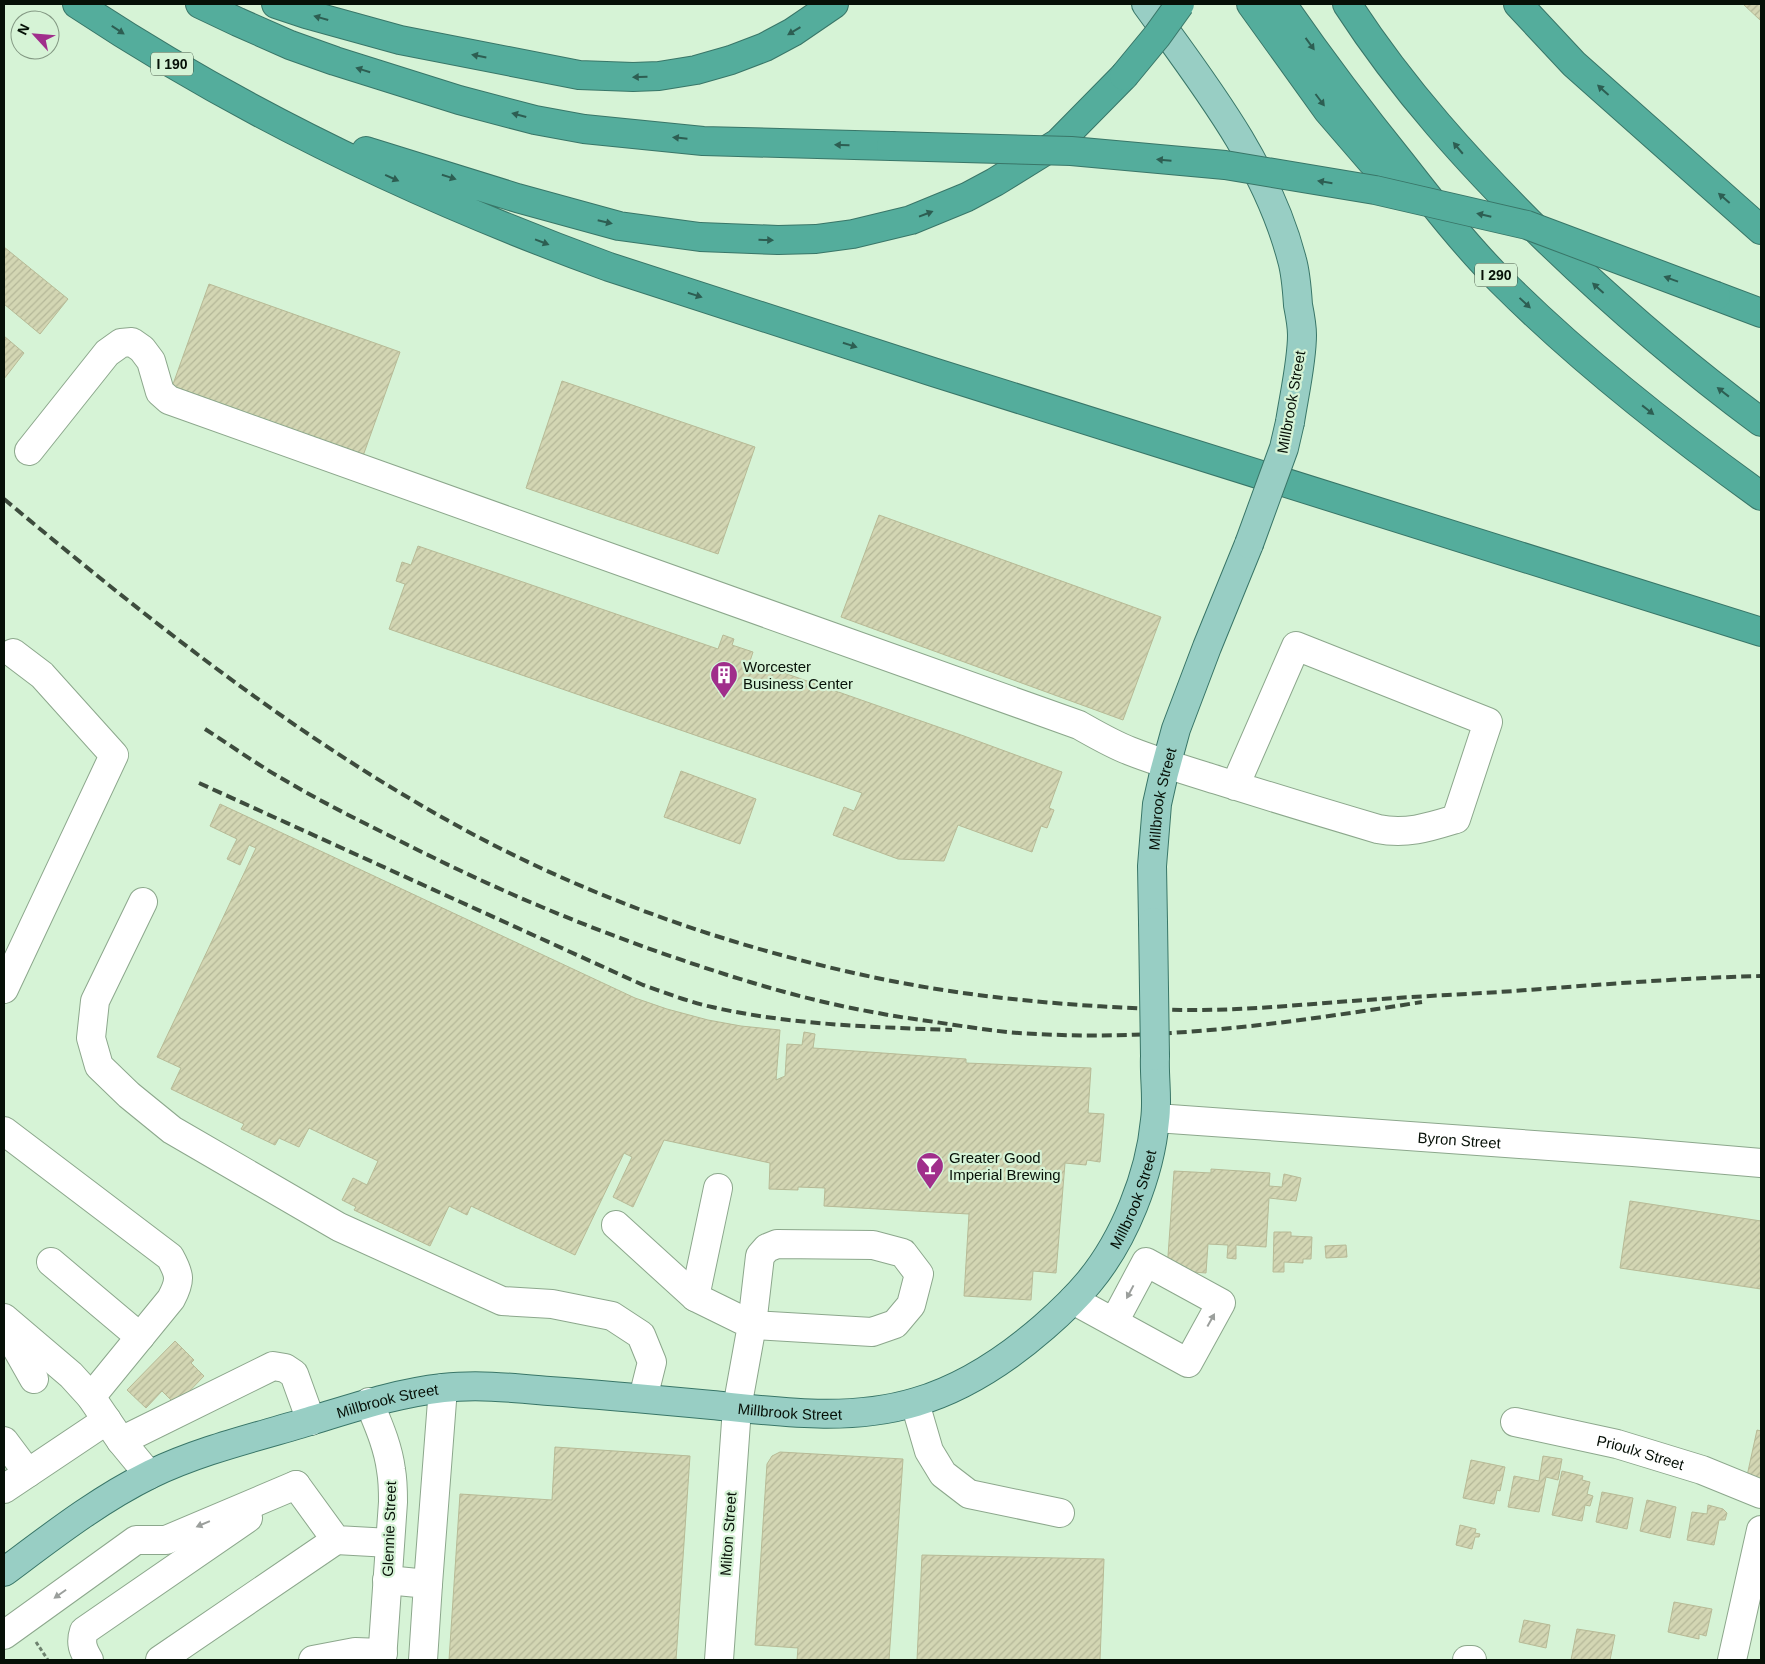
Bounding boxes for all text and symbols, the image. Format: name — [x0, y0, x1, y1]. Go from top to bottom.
north arrow — [10, 10, 60, 60]
one-way arrow — [313, 14, 328, 22]
text: N — [14, 21, 33, 37]
one-way arrow — [111, 25, 124, 35]
one-way arrow — [787, 27, 800, 36]
one-way arrow — [1305, 37, 1315, 51]
one-way arrow — [471, 51, 487, 59]
road number: I 190 — [151, 52, 193, 76]
one-way arrow — [355, 66, 370, 74]
one-way arrow — [631, 73, 647, 81]
one-way arrow — [1598, 84, 1610, 96]
one-way arrow — [1315, 93, 1325, 107]
one-way arrow — [511, 111, 526, 119]
one-way arrow — [671, 134, 687, 142]
one-way arrow — [834, 140, 850, 148]
one-way arrow — [1452, 143, 1464, 155]
one-way arrow — [1156, 155, 1172, 163]
one-way arrow — [442, 173, 457, 181]
one-way arrow — [385, 175, 399, 183]
one-way arrow — [1317, 177, 1333, 185]
one-way arrow — [1718, 193, 1731, 204]
one-way arrow — [919, 210, 934, 218]
one-way arrow — [1476, 211, 1491, 219]
one-way arrow — [598, 218, 613, 226]
one-way arrow — [759, 236, 775, 244]
one-way arrow — [534, 239, 549, 246]
road number: I 290 — [1475, 264, 1517, 286]
one-way arrow — [1663, 275, 1678, 282]
one-way arrow — [1592, 283, 1604, 294]
one-way arrow — [688, 291, 703, 299]
one-way arrow — [1519, 297, 1531, 309]
one-way arrow — [842, 342, 857, 349]
street label: Millbrook Street — [1274, 348, 1309, 455]
one-way arrow — [1716, 387, 1729, 397]
one-way arrow — [1641, 404, 1654, 415]
place label: Worcester Business Center — [743, 658, 853, 692]
building icon: Worcester Business Center — [709, 660, 739, 699]
street label: Millbrook Street — [1145, 745, 1179, 851]
street label: Byron Street — [1417, 1128, 1502, 1151]
street label: Millbrook Street — [1106, 1148, 1159, 1251]
place label: Greater Good Imperial Brewing — [949, 1149, 1061, 1183]
bar icon: Greater Good Imperial Brewing — [915, 1151, 945, 1190]
one-way arrow — [1126, 1285, 1134, 1300]
one-way arrow — [1207, 1314, 1216, 1327]
street label: Millbrook Street — [334, 1380, 440, 1421]
street label: Millbrook Street — [737, 1399, 843, 1422]
street label: Prioulx Street — [1595, 1431, 1687, 1473]
street label: Glennie Street — [379, 1480, 399, 1577]
street label: Milton Street — [717, 1491, 739, 1577]
one-way arrow — [196, 1521, 210, 1529]
one-way arrow — [54, 1589, 67, 1599]

